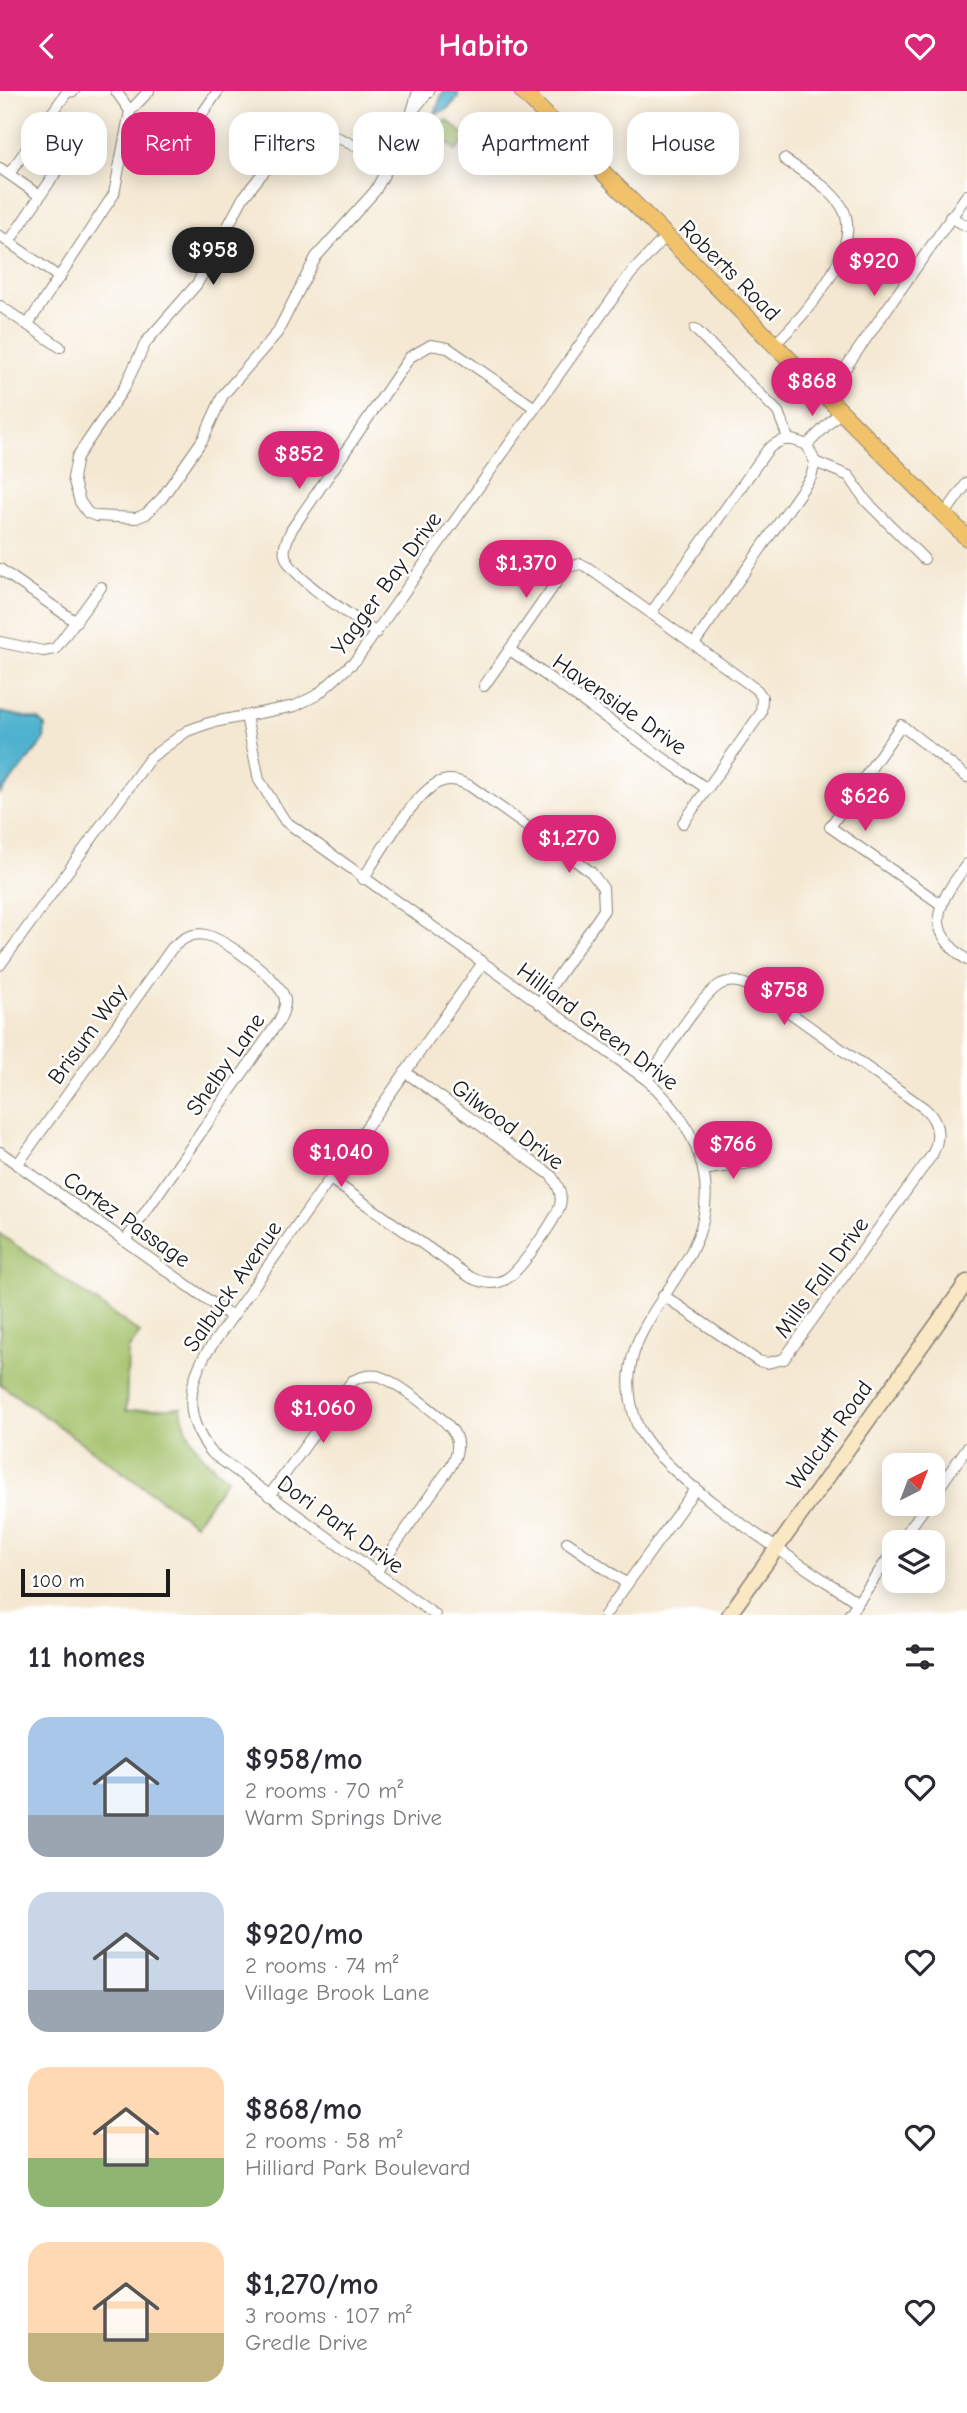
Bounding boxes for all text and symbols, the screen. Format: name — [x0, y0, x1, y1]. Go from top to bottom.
icon: back — [28, 27, 66, 65]
text: Habito — [439, 27, 528, 64]
icon: heart — [901, 27, 939, 65]
chip: Buy — [21, 112, 107, 175]
chip: Rent — [121, 112, 215, 175]
chip: Filters — [229, 112, 339, 175]
chip: New — [353, 112, 444, 175]
chip: Apartment — [458, 112, 613, 175]
chip: House — [627, 112, 739, 175]
street label: Roberts Road — [673, 214, 786, 327]
pin: $958 — [172, 227, 254, 287]
text: $958 — [188, 236, 238, 263]
pin: $920 — [833, 239, 915, 298]
text: $920 — [849, 247, 899, 274]
pin: $868 — [771, 359, 853, 418]
text: $868 — [787, 367, 837, 394]
pin: $852 — [258, 431, 340, 491]
text: $852 — [274, 440, 324, 467]
street label: Yagger Bay Drive — [325, 506, 447, 660]
pin: $1,370 — [469, 540, 583, 600]
text: $1,370 — [495, 549, 557, 576]
street label: Havenside Drive — [547, 648, 692, 761]
pin: $626 — [824, 773, 906, 833]
text: $626 — [840, 782, 890, 809]
pin: $1,270 — [512, 815, 626, 875]
text: $1,270 — [538, 824, 600, 851]
street label: Hilliard Green Drive — [512, 957, 684, 1096]
pin: $758 — [743, 967, 825, 1027]
text: $758 — [760, 976, 808, 1003]
street label: Brisum Way — [42, 978, 133, 1090]
street label: Shelby Lane — [180, 1008, 271, 1121]
street label: Gilwood Drive — [446, 1073, 569, 1175]
pin: $766 — [692, 1121, 774, 1181]
pin: $1,040 — [284, 1129, 398, 1189]
text: $766 — [709, 1130, 757, 1157]
text: $1,040 — [309, 1138, 373, 1165]
street label: Cortez Passage — [58, 1166, 195, 1273]
street label: Mills Fall Drive — [768, 1212, 874, 1343]
street label: Salbuck Avenue — [177, 1216, 288, 1357]
street label: Walcutt Road — [781, 1375, 878, 1495]
pin: $1,060 — [266, 1385, 380, 1445]
text: $1,060 — [290, 1394, 356, 1421]
north arrow — [882, 1453, 945, 1515]
map controls — [882, 1453, 945, 1593]
street label: Dori Park Drive — [272, 1469, 409, 1579]
button: layers — [882, 1530, 945, 1593]
scale bar — [21, 1566, 170, 1598]
text: 100 m — [32, 1570, 85, 1592]
icon: filters — [901, 1638, 939, 1676]
text: 11 homes — [28, 1640, 145, 1675]
text: $958/mo — [245, 1742, 363, 1777]
icon: home — [84, 1745, 168, 1829]
icon: heart — [901, 1768, 939, 1806]
text: 2 rooms · 70 m² — [245, 1777, 403, 1804]
text: Warm Springs Drive — [245, 1804, 442, 1831]
text: $920/mo — [245, 1917, 363, 1952]
icon: home — [84, 1920, 168, 2004]
icon: heart — [901, 1943, 939, 1981]
text: 2 rooms · 74 m² — [245, 1952, 398, 1979]
text: Village Brook Lane — [245, 1979, 429, 2006]
text: $868/mo — [245, 2092, 362, 2127]
icon: home — [84, 2095, 168, 2179]
icon: heart — [901, 2118, 939, 2156]
text: 2 rooms · 58 m² — [245, 2127, 403, 2154]
text: Hilliard Park Boulevard — [245, 2154, 470, 2181]
text: $1,270/mo — [245, 2267, 378, 2302]
icon: home — [84, 2270, 168, 2354]
icon: heart — [901, 2293, 939, 2331]
text: 3 rooms · 107 m² — [245, 2302, 412, 2329]
text: Gredle Drive — [245, 2329, 368, 2356]

